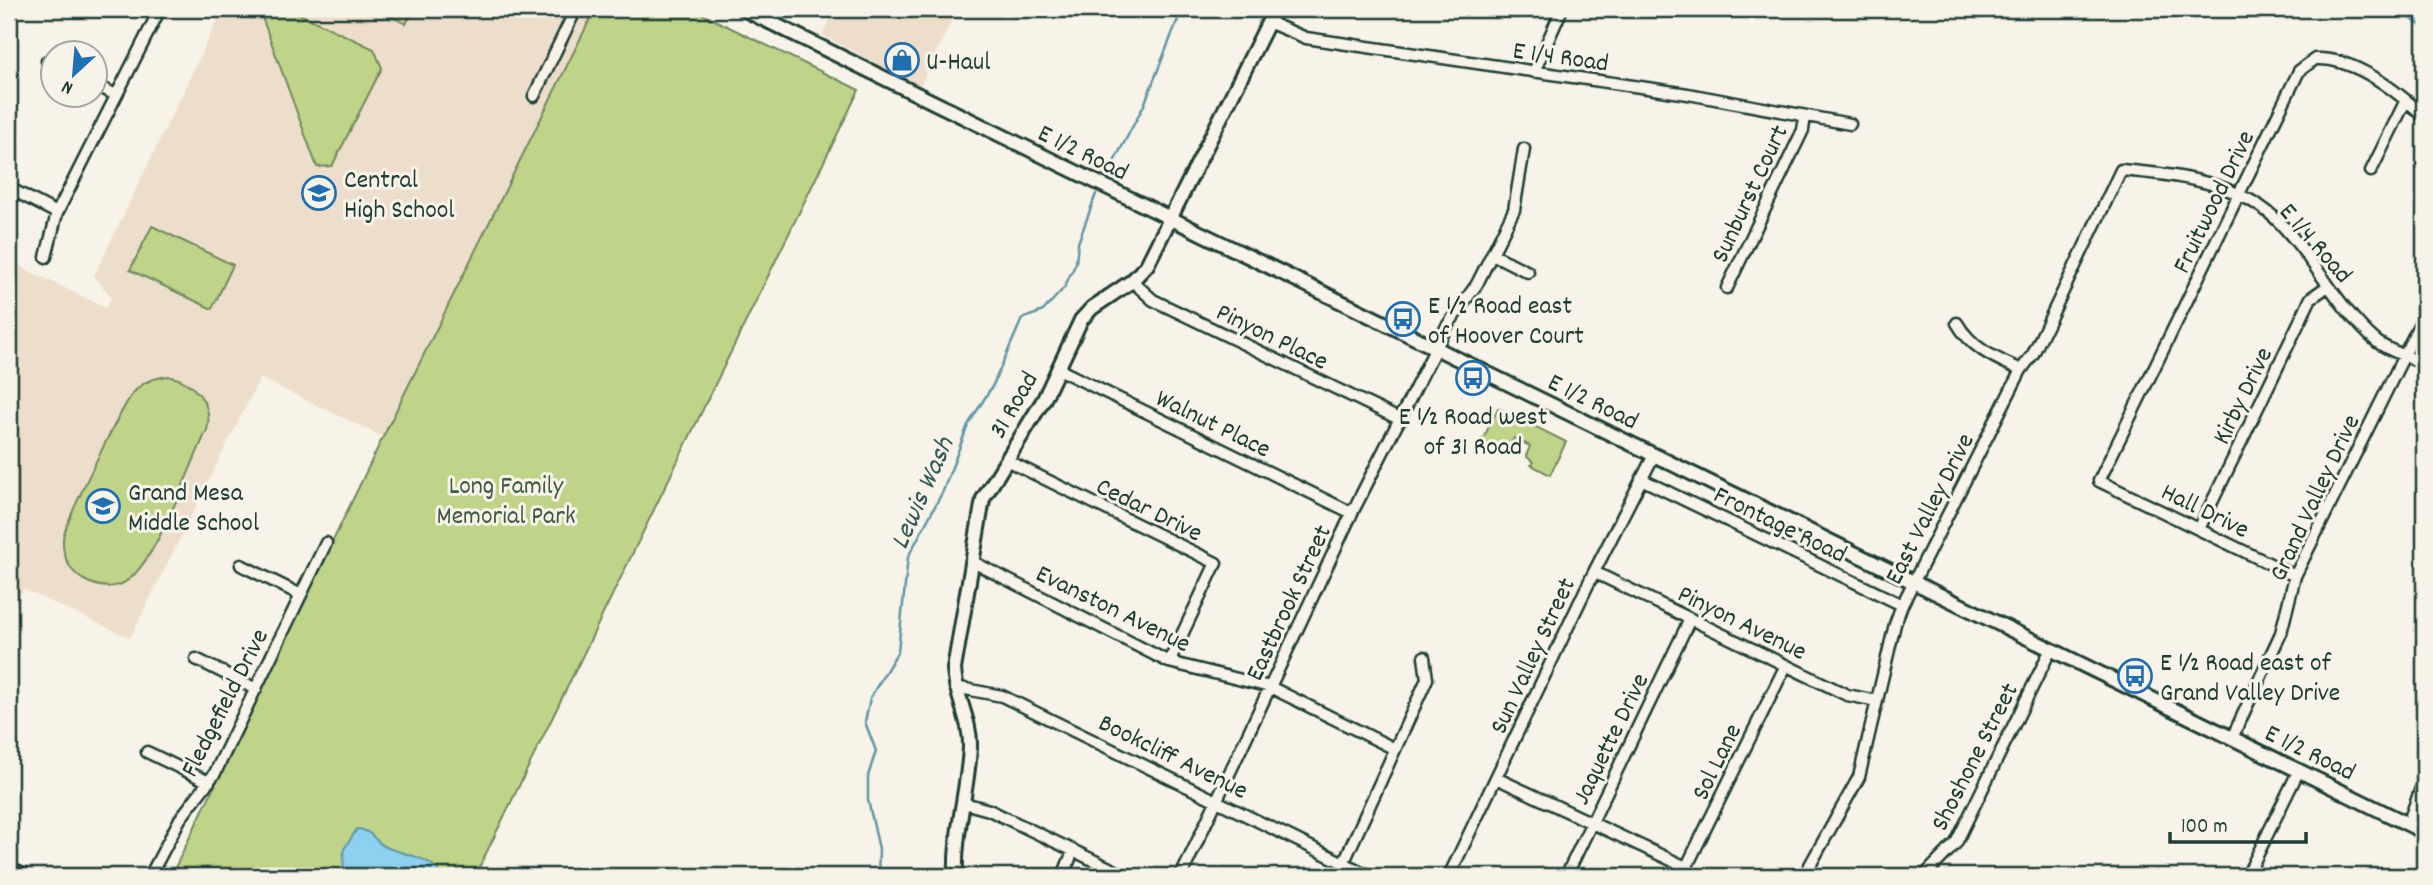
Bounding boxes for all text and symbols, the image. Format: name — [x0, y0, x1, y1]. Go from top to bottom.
street label: E 1/4 Road — [1510, 33, 1611, 83]
north arrow — [38, 38, 108, 108]
shop icon: U-Haul — [883, 41, 921, 79]
place label: U-Haul — [926, 45, 990, 82]
text: N — [58, 72, 78, 100]
street label: E 1/2 Road — [1031, 116, 1134, 192]
street label: Sunburst Court — [1703, 119, 1799, 269]
street label: Fruitwood Drive — [2165, 125, 2266, 280]
place label: Central High School — [344, 163, 454, 230]
school or university icon: Central High School — [300, 174, 338, 212]
street label: E 1/4 Road — [2269, 196, 2360, 293]
place label: E ½ Road east of Hoover Court — [1428, 289, 1584, 356]
street label: Pinyon Place — [1209, 295, 1334, 381]
bus stop icon: E ½ Road east of Hoover Court — [1384, 300, 1422, 338]
street label: Kirby Drive — [2205, 342, 2284, 452]
bus stop icon: E ½ Road west of 31 Road — [1454, 359, 1492, 397]
street label: 31 Road — [981, 365, 1049, 446]
street label: E 1/2 Road — [1541, 365, 1644, 441]
street label: Walnut Place — [1149, 381, 1276, 469]
place label: E ½ Road west of 31 Road — [1399, 400, 1548, 467]
street label: Grand Valley Drive — [2261, 409, 2371, 588]
street label: East Valley Drive — [1877, 427, 1985, 592]
water label: Lewis Wash — [882, 430, 968, 557]
park label: Long Family Memorial Park — [436, 469, 576, 536]
street label: Cedar Drive — [1089, 469, 1208, 553]
street label: Hall Drive — [2154, 475, 2255, 549]
place label: Grand Mesa Middle School — [128, 476, 259, 543]
street label: Frontage Road — [1707, 478, 1852, 574]
school or university icon: Grand Mesa Middle School — [84, 487, 122, 525]
street label: Eastbrook Street — [1238, 519, 1343, 688]
street label: Evanston Avenue — [1029, 557, 1196, 664]
street label: Sun Valley Street — [1482, 572, 1587, 741]
street label: Pinyon Avenue — [1671, 577, 1812, 671]
street label: Fledgefield Drive — [173, 623, 279, 784]
place label: E ½ Road east of Grand Valley Drive — [2160, 646, 2340, 713]
bus stop icon: E ½ Road east of Grand Valley Drive — [2116, 657, 2154, 695]
street label: Jaquette Drive — [1564, 667, 1660, 812]
street label: Shoshone Street — [1923, 677, 2030, 838]
street label: Bookcliff Avenue — [1091, 706, 1253, 810]
street label: E 1/2 Road — [2258, 716, 2361, 792]
street label: Sol Lane — [1684, 718, 1753, 807]
scale bar — [2170, 801, 2307, 845]
text: 100 m — [2181, 813, 2228, 843]

